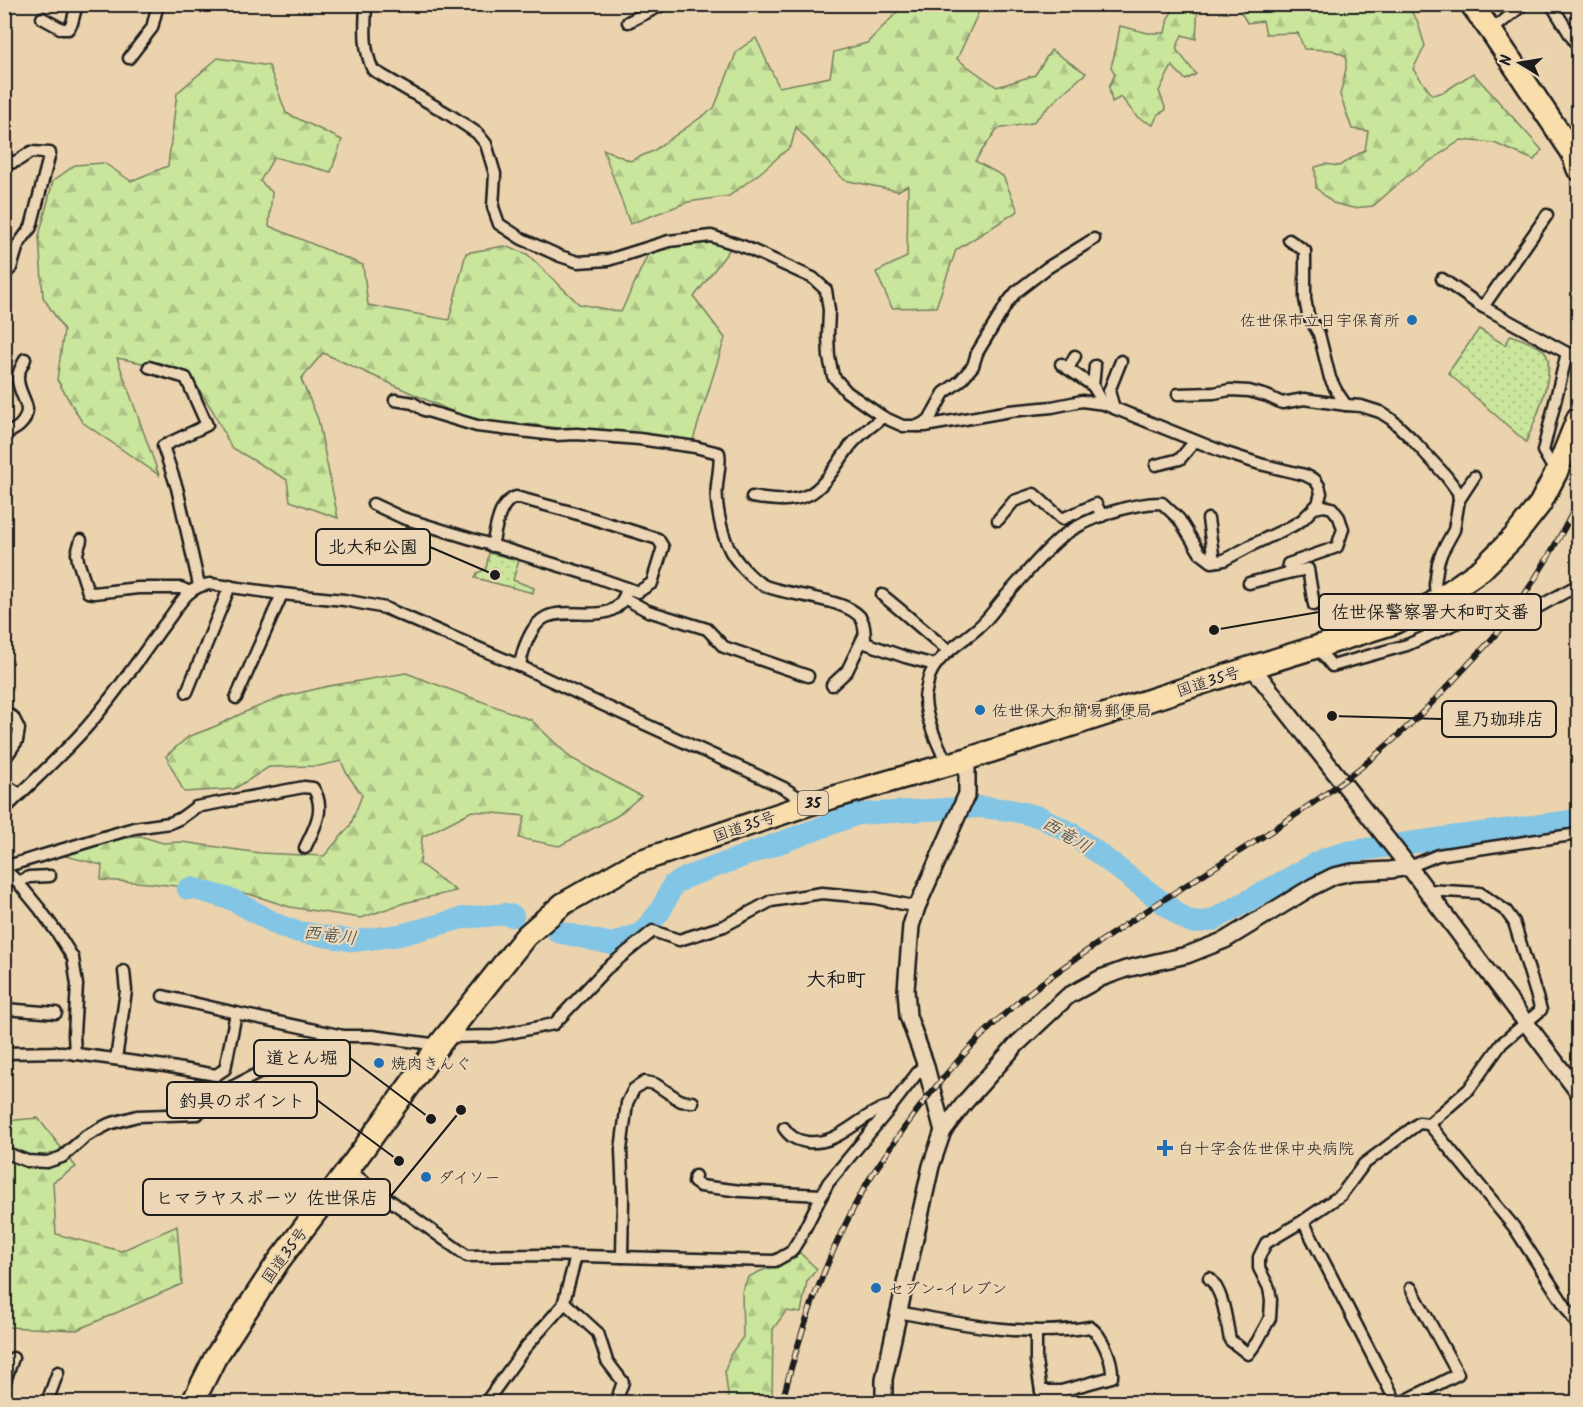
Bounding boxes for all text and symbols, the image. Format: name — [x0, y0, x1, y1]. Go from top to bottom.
north arrow — [1490, 33, 1550, 93]
text: N — [1494, 53, 1520, 68]
place label: 佐世保市立日宇保育所 — [1240, 309, 1400, 334]
marker: 佐世保市立日宇保育所 — [1405, 313, 1419, 327]
callout: 北大和公園 — [316, 529, 430, 565]
text: 北大和公園 — [328, 534, 418, 563]
callout: 佐世保警察署大和町交番 — [1319, 594, 1541, 630]
text: 佐世保警察署大和町交番 — [1331, 599, 1529, 628]
street label: 国道35号 — [1173, 660, 1244, 704]
place label: 佐世保大和簡易郵便局 — [992, 699, 1152, 724]
callout: 星乃珈琲店 — [1442, 701, 1556, 737]
marker: 佐世保大和簡易郵便局 — [973, 703, 987, 717]
text: 星乃珈琲店 — [1454, 706, 1544, 735]
road number: 35 — [798, 791, 828, 815]
street label: 国道35号 — [709, 805, 780, 850]
water label: 西竜川 — [1036, 810, 1097, 863]
water label: 西竜川 — [301, 919, 358, 954]
district label: 大和町 — [806, 965, 866, 997]
callout: 道とん堀 — [254, 1040, 350, 1076]
text: 道とん堀 — [266, 1045, 338, 1074]
place label: 焼肉きんぐ — [391, 1052, 471, 1077]
marker: 焼肉きんぐ — [372, 1056, 386, 1070]
callout: 釣具のポイント — [167, 1082, 317, 1118]
text: 釣具のポイント — [179, 1088, 305, 1117]
place label: 白十字会佐世保中央病院 — [1178, 1137, 1354, 1162]
marker: 白十字会佐世保中央病院 — [1156, 1139, 1174, 1157]
place label: ダイソー — [438, 1166, 500, 1191]
marker: ダイソー — [419, 1170, 433, 1184]
callout: ヒマラヤスポーツ 佐世保店 — [143, 1179, 390, 1215]
text: ヒマラヤスポーツ 佐世保店 — [156, 1185, 378, 1214]
street label: 国道35号 — [256, 1222, 315, 1290]
place label: セブン-イレブン — [888, 1277, 1007, 1302]
marker: セブン-イレブン — [869, 1281, 883, 1295]

